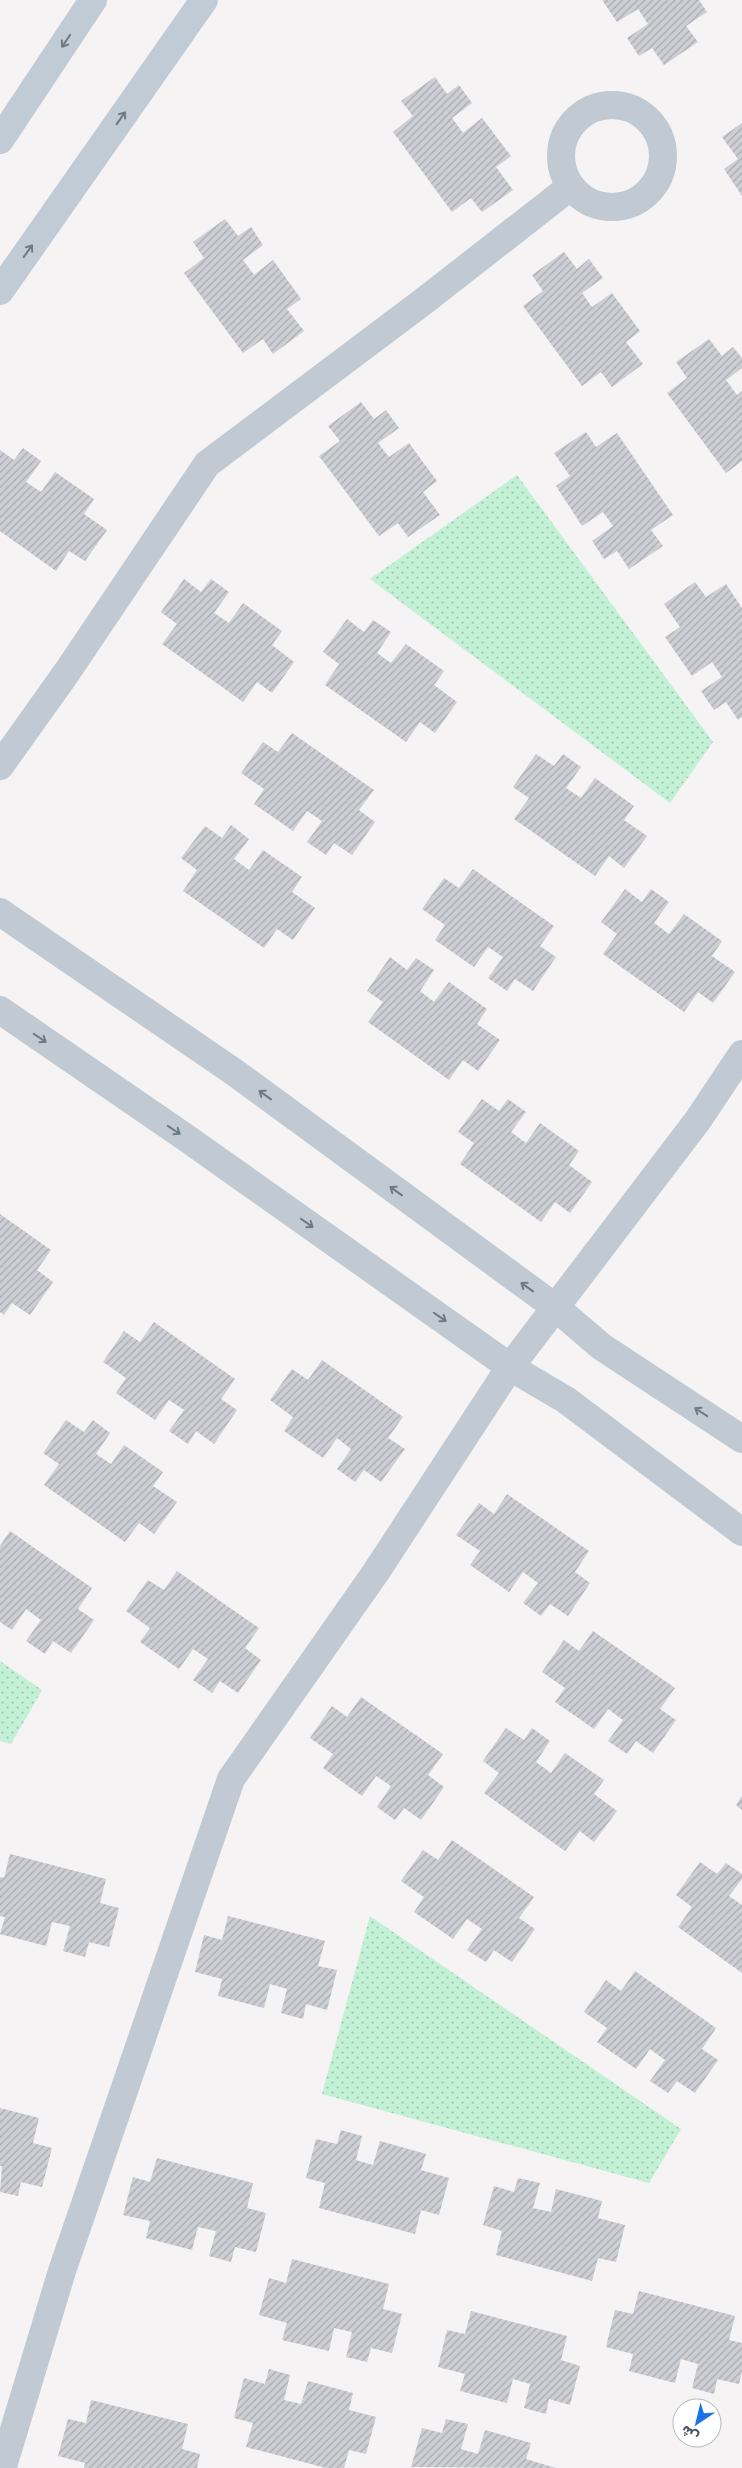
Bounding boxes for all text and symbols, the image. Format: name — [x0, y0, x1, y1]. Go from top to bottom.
one-way arrow — [61, 33, 71, 47]
one-way arrow — [116, 111, 126, 125]
one-way arrow — [23, 244, 33, 258]
one-way arrow — [33, 1033, 47, 1043]
one-way arrow — [258, 1090, 272, 1100]
one-way arrow — [167, 1125, 181, 1135]
one-way arrow — [389, 1186, 403, 1196]
one-way arrow — [300, 1218, 314, 1228]
one-way arrow — [521, 1281, 534, 1292]
one-way arrow — [433, 1312, 447, 1322]
one-way arrow — [695, 1407, 709, 1417]
north arrow — [672, 2398, 722, 2448]
text: ش — [677, 2421, 702, 2445]

